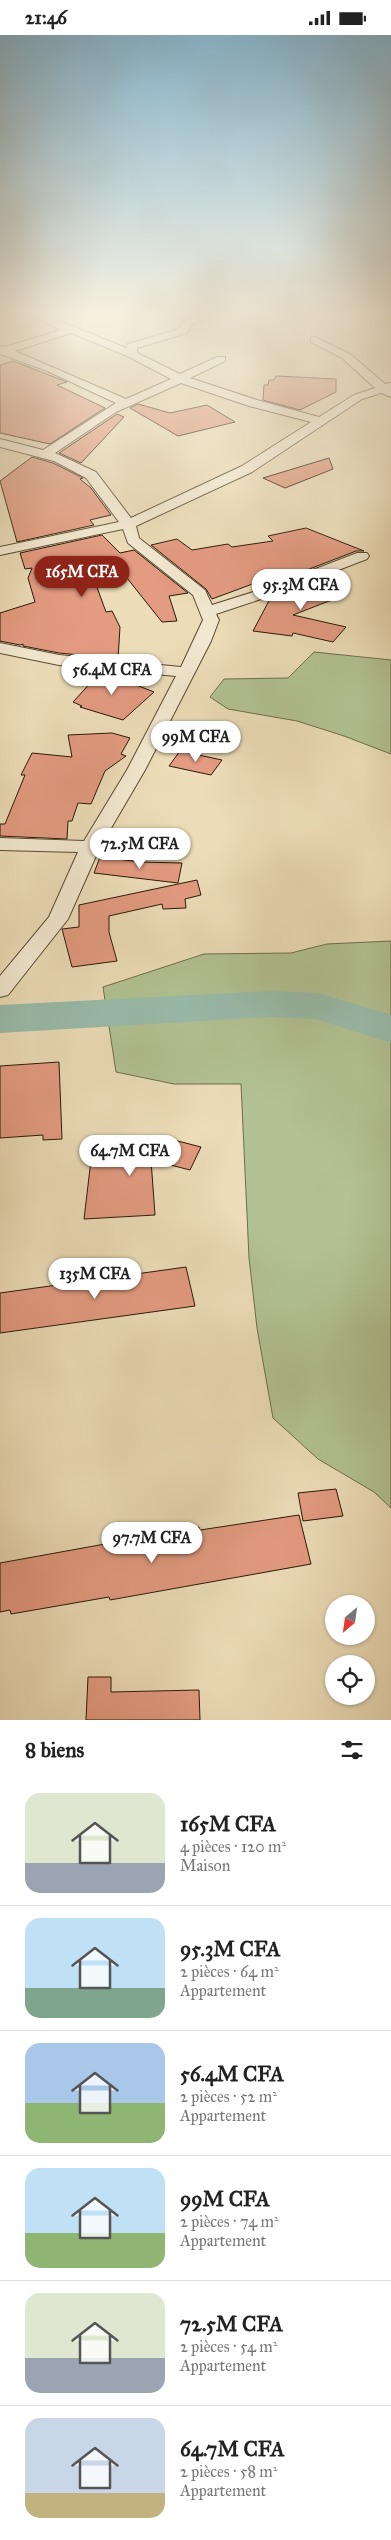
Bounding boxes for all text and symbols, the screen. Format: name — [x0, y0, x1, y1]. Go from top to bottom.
text: 21:46 — [25, 6, 67, 29]
pin: 165M CFA — [30, 555, 134, 598]
text: 165M CFA — [45, 562, 119, 581]
pin: 95.3M CFA — [244, 569, 358, 611]
text: 95.3M CFA — [263, 575, 339, 594]
pin: 56.4M CFA — [55, 653, 169, 696]
text: 56.4M CFA — [72, 660, 152, 679]
pin: 99M CFA — [150, 721, 242, 763]
text: 99M CFA — [162, 727, 230, 746]
pin: 72.5M CFA — [83, 827, 197, 870]
text: 72.5M CFA — [101, 834, 179, 853]
pin: 64.7M CFA — [73, 1135, 187, 1177]
text: 64.7M CFA — [90, 1141, 170, 1160]
pin: 135M CFA — [43, 1257, 147, 1300]
text: 135M CFA — [59, 1264, 131, 1283]
pin: 97.7M CFA — [95, 1521, 209, 1564]
text: 97.7M CFA — [112, 1528, 192, 1547]
north arrow — [325, 1595, 375, 1645]
map controls — [325, 1595, 375, 1705]
button: locate — [325, 1655, 375, 1705]
icon: filters — [338, 1736, 366, 1764]
text: 8 biens — [25, 1737, 84, 1763]
text: 165M CFA — [180, 1811, 276, 1837]
icon: home — [65, 1813, 125, 1873]
text: 4 pièces · 120 m² — [180, 1837, 286, 1856]
text: Maison — [180, 1856, 230, 1875]
text: 95.3M CFA — [180, 1936, 281, 1962]
icon: home — [65, 1938, 125, 1998]
text: 2 pièces · 64 m² — [180, 1962, 279, 1981]
text: Appartement — [180, 1981, 266, 2000]
text: 56.4M CFA — [180, 2061, 284, 2087]
icon: home — [65, 2063, 125, 2123]
text: 2 pièces · 52 m² — [180, 2087, 277, 2106]
text: Appartement — [180, 2106, 266, 2125]
text: 99M CFA — [180, 2186, 270, 2212]
icon: home — [65, 2188, 125, 2248]
text: 2 pièces · 74 m² — [180, 2212, 279, 2231]
text: Appartement — [180, 2231, 266, 2250]
text: 72.5M CFA — [180, 2311, 283, 2337]
icon: home — [65, 2313, 125, 2373]
text: 2 pièces · 54 m² — [180, 2337, 277, 2356]
text: Appartement — [180, 2356, 266, 2375]
text: 64.7M CFA — [180, 2436, 285, 2462]
icon: home — [65, 2438, 125, 2498]
text: 2 pièces · 58 m² — [180, 2462, 277, 2481]
text: Appartement — [180, 2481, 266, 2500]

